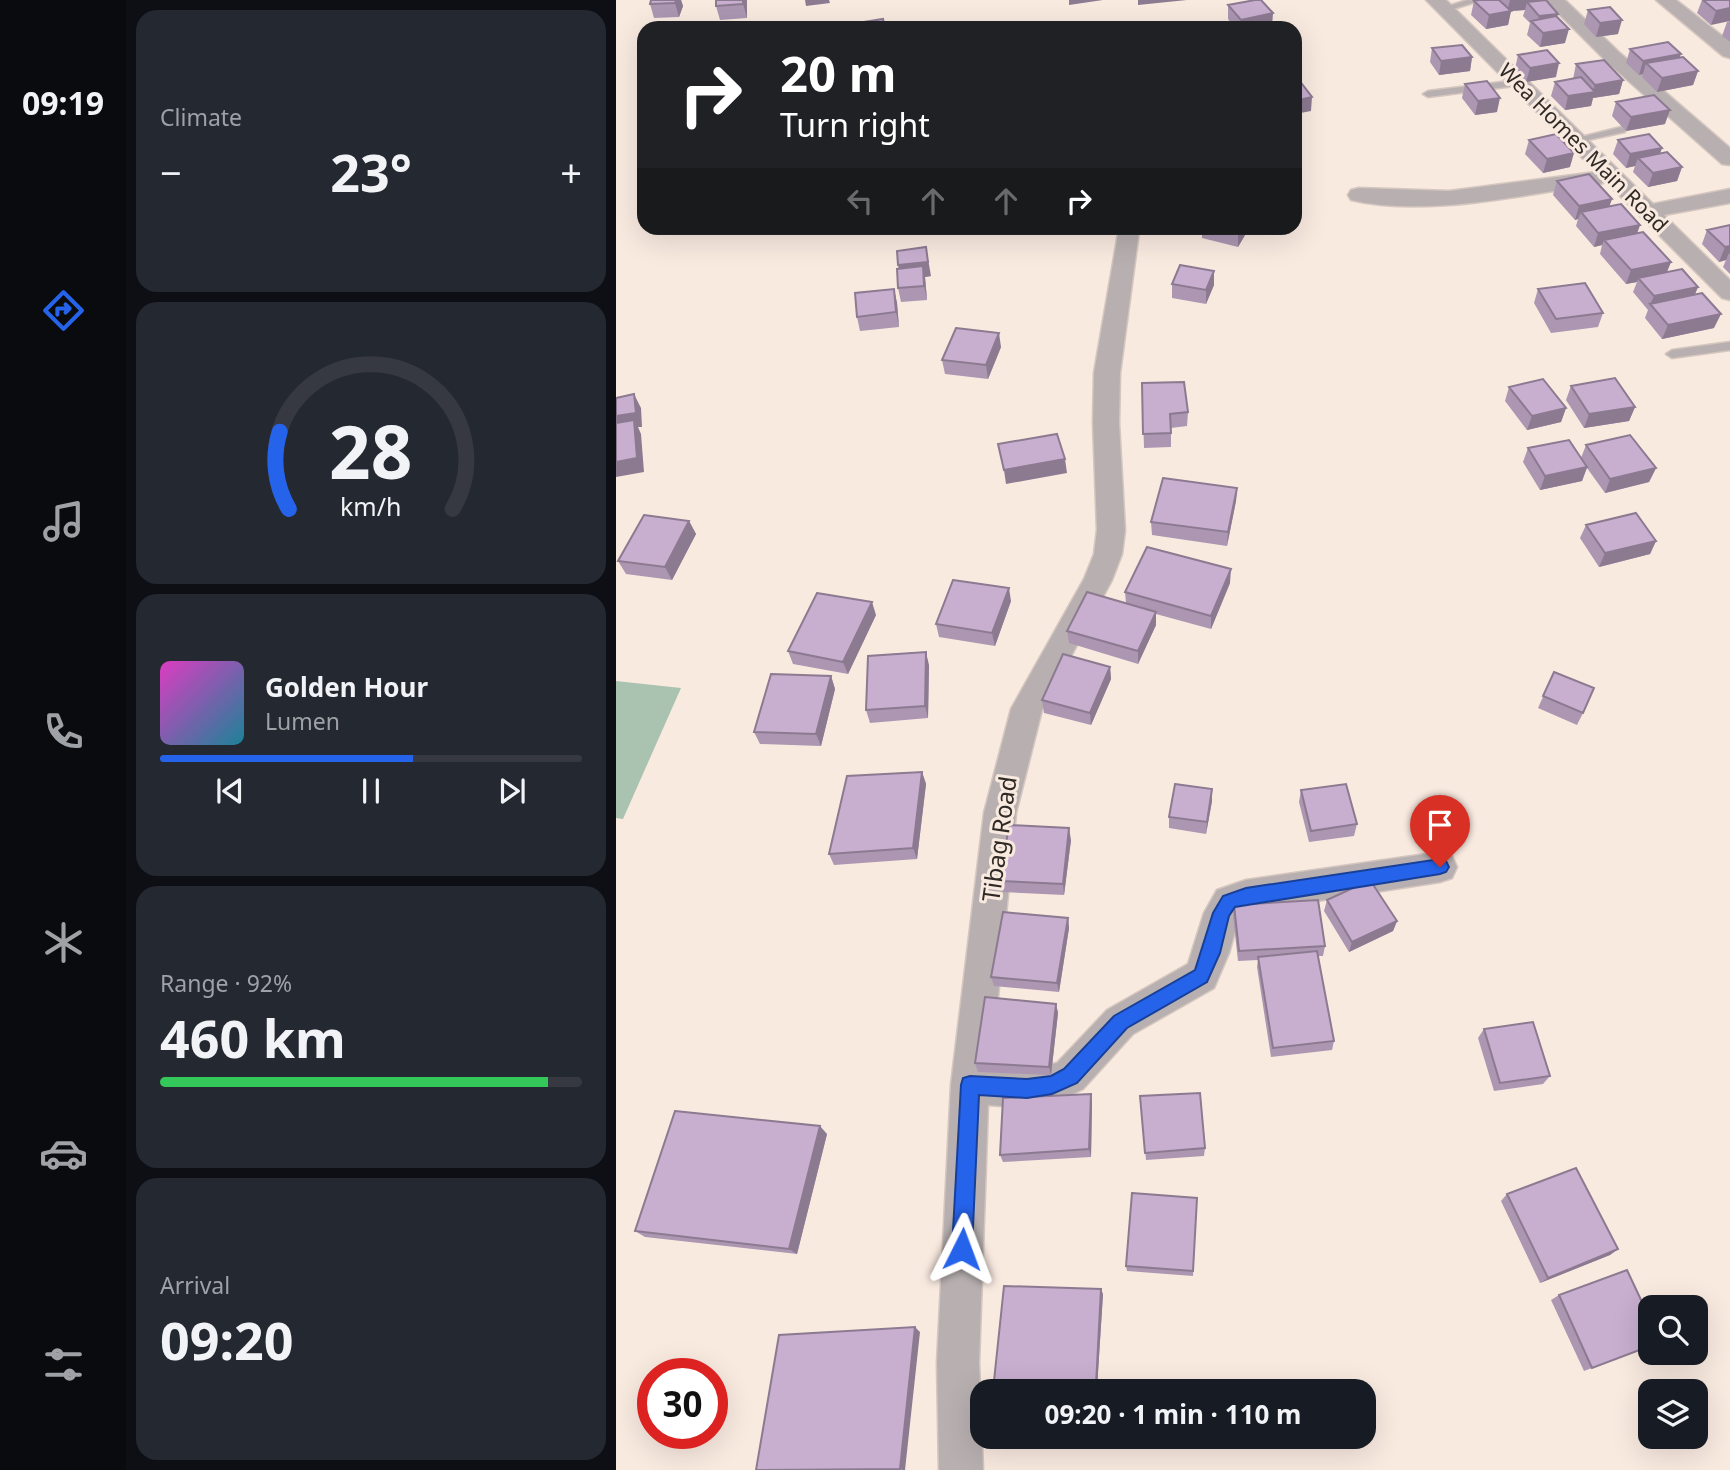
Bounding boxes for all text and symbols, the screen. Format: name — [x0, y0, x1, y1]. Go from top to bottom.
text: 20 m — [780, 40, 897, 106]
icon: right — [665, 49, 756, 140]
street label: Wea Homes Main Road — [1493, 57, 1674, 238]
text: 09:19 — [22, 81, 104, 124]
text: Climate — [160, 101, 242, 133]
text: Turn right — [780, 103, 930, 146]
text: 23° — [330, 136, 412, 207]
text: − — [160, 146, 182, 198]
text: + — [560, 146, 582, 198]
icon: left — [841, 182, 879, 220]
icon: ahead — [914, 182, 952, 220]
icon: ahead — [987, 182, 1025, 220]
icon: right — [1060, 182, 1098, 220]
icon: directions — [39, 286, 88, 335]
text: 28 — [329, 401, 413, 500]
text: km/h — [340, 489, 402, 523]
icon: music — [39, 497, 88, 546]
text: Golden Hour — [265, 669, 428, 705]
text: Lumen — [265, 705, 340, 737]
icon: phone — [39, 707, 88, 756]
icon: previous — [211, 772, 249, 810]
icon: pause — [352, 772, 390, 810]
icon: next — [493, 772, 531, 810]
street label: Tibag Road — [973, 774, 1024, 904]
pin — [1410, 795, 1470, 867]
icon: arrive — [1421, 806, 1459, 844]
icon: climate — [39, 918, 88, 967]
text: Range · 92% — [160, 967, 292, 999]
text: 460 km — [160, 1002, 346, 1073]
icon: car — [39, 1129, 88, 1178]
position arrow — [925, 1212, 999, 1286]
text: Arrival — [160, 1269, 230, 1301]
map controls — [1638, 1295, 1708, 1449]
button: search — [1638, 1295, 1708, 1365]
text: 09:20 — [160, 1304, 294, 1375]
icon: filters — [39, 1340, 88, 1389]
speed limit sign: 30 — [637, 1358, 728, 1449]
button: layers — [1638, 1379, 1708, 1449]
text: 09:20 · 1 min · 110 m — [1045, 1396, 1301, 1432]

